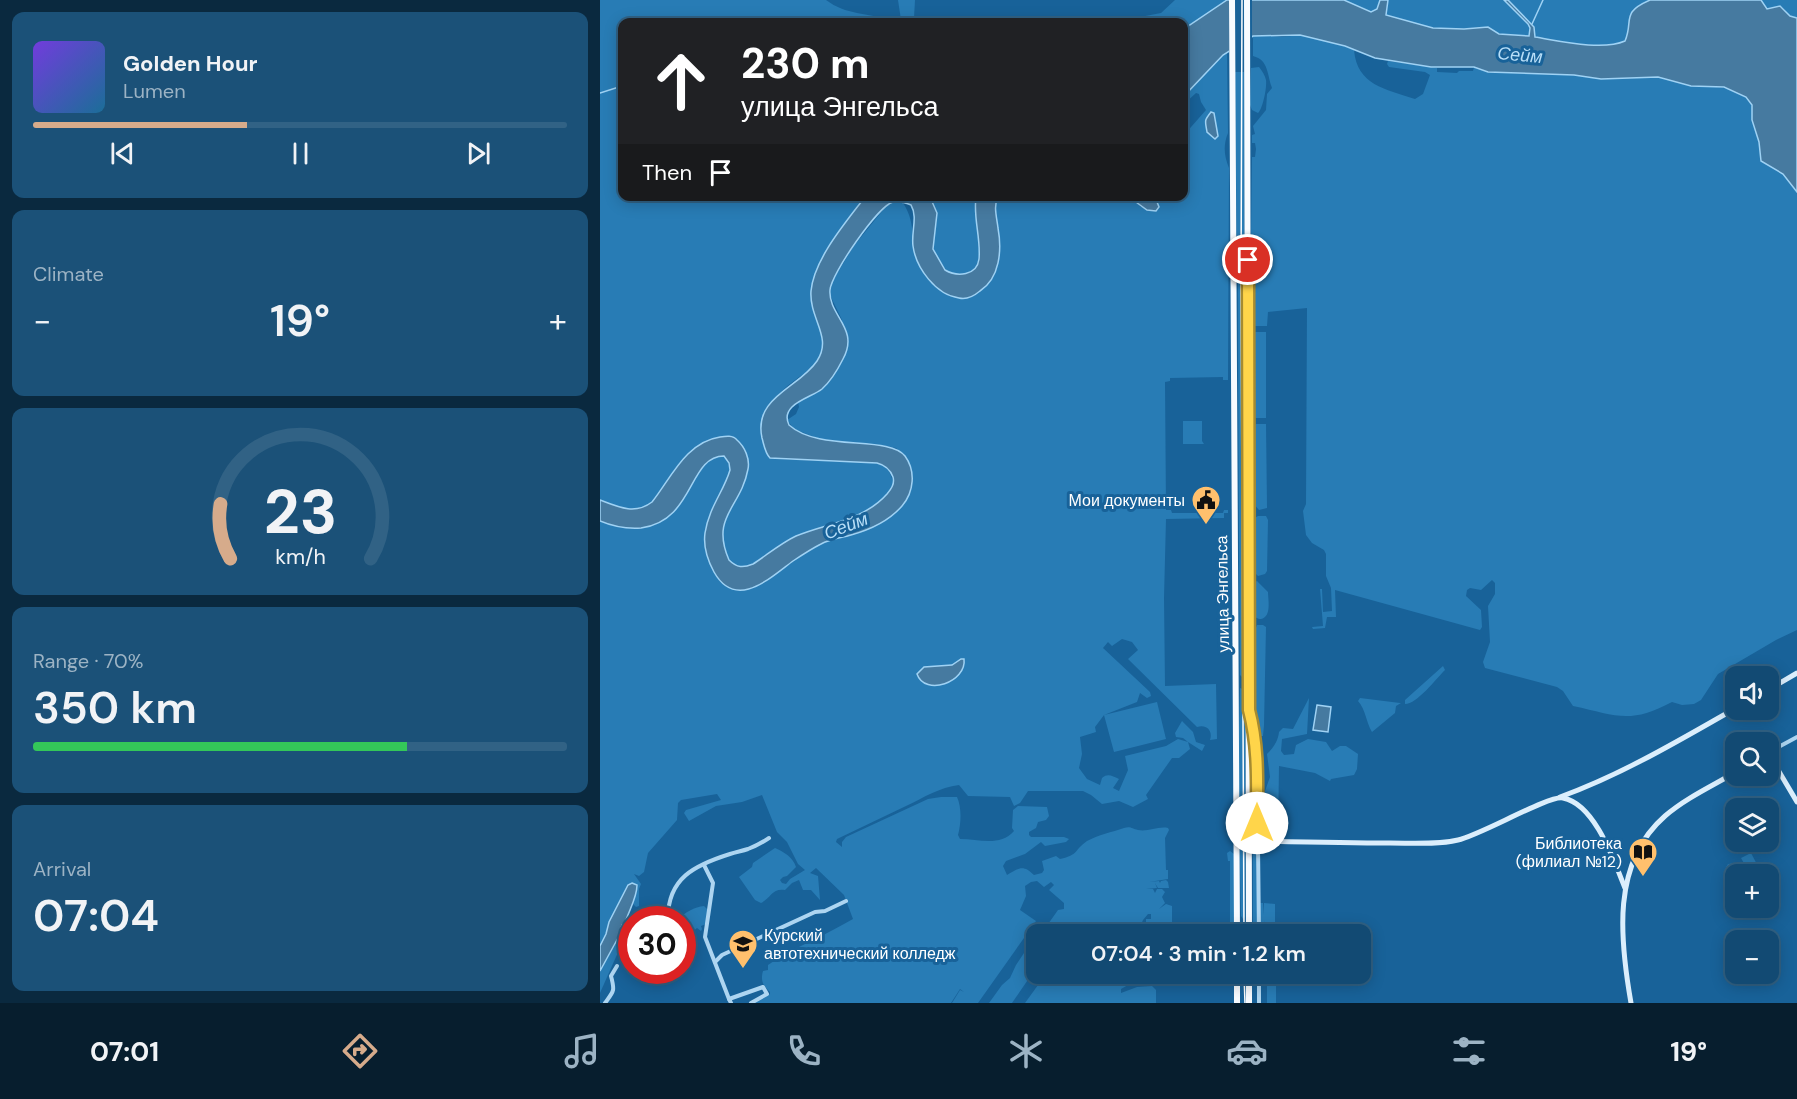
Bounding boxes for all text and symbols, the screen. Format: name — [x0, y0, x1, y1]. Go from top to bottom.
text: 230 m — [741, 36, 870, 91]
water label: Сейм — [1496, 41, 1544, 69]
icon: ahead — [642, 42, 720, 120]
text: Golden Hour — [123, 49, 258, 78]
text: Lumen — [123, 78, 186, 104]
text: улица Энгельса — [741, 89, 938, 124]
icon: previous — [106, 137, 139, 170]
icon: pause — [284, 137, 317, 170]
icon: next — [462, 137, 495, 170]
icon: arrive — [704, 156, 737, 189]
text: Then — [642, 158, 692, 187]
pin — [1222, 234, 1273, 285]
icon: arrive — [1231, 243, 1264, 276]
text: Climate — [33, 261, 104, 287]
text: 19° — [270, 291, 330, 350]
text: − — [33, 299, 51, 342]
text: + — [549, 299, 567, 342]
text: 23 — [263, 471, 337, 552]
public building icon: Мои документы — [1190, 484, 1222, 526]
place label: Мои документы — [1069, 490, 1185, 511]
water label: Сейм — [821, 507, 871, 545]
street label: улица Энгельса — [1211, 535, 1234, 653]
text: km/h — [275, 543, 325, 571]
text: Range · 70% — [33, 648, 143, 674]
map controls — [1725, 666, 1779, 984]
button: sound — [1725, 666, 1779, 720]
text: 350 km — [33, 678, 197, 737]
button: search — [1725, 732, 1779, 786]
position arrow — [1225, 791, 1289, 855]
button: layers — [1725, 798, 1779, 852]
place label: Библиотека (филиал №12) — [1516, 833, 1622, 872]
library icon: Библиотека (филиал №12) — [1627, 836, 1659, 878]
text: Arrival — [33, 856, 91, 882]
button: + — [1725, 864, 1779, 918]
text: 07:04 — [33, 886, 159, 945]
speed limit sign: 30 — [618, 906, 696, 984]
place label: Курский автотехнический колледж — [764, 925, 956, 964]
school or university icon: Курский автотехнический колледж — [727, 928, 759, 970]
button: − — [1725, 930, 1779, 984]
text: 07:04 · 3 min · 1.2 km — [1091, 939, 1306, 968]
icon: directions — [339, 1030, 381, 1072]
icon: music — [561, 1030, 603, 1072]
icon: phone — [783, 1030, 825, 1072]
icon: climate — [1005, 1030, 1047, 1072]
icon: car — [1226, 1030, 1268, 1072]
icon: filters — [1448, 1030, 1490, 1072]
text: 07:01 — [90, 1034, 159, 1069]
text: 19° — [1670, 1034, 1707, 1069]

